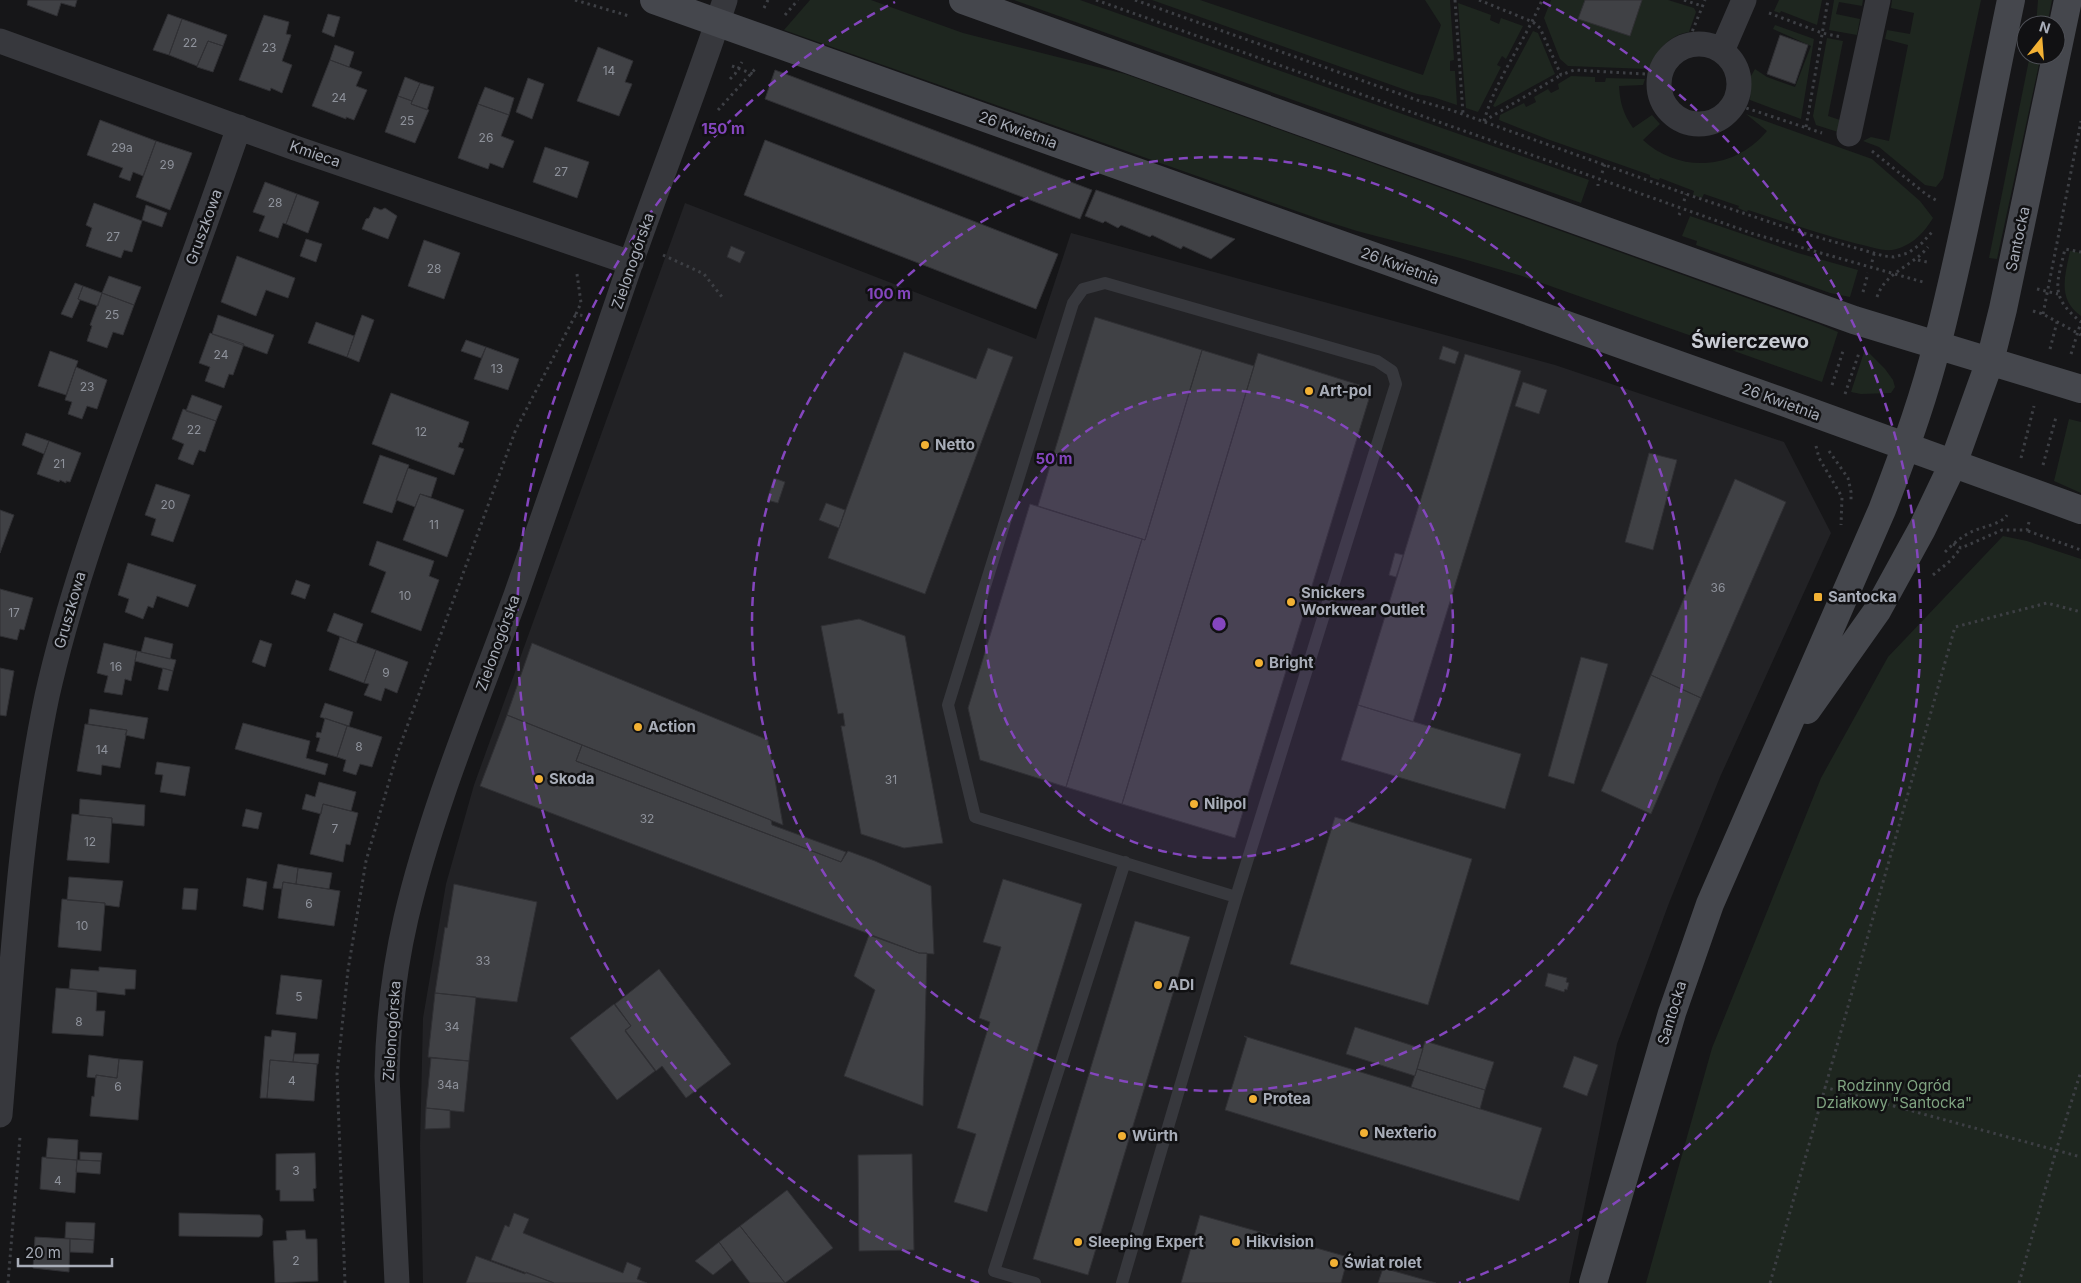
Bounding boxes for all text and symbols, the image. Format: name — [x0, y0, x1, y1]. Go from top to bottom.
north arrow — [2016, 15, 2066, 65]
text: N — [2037, 17, 2053, 37]
house number: 22 — [183, 35, 197, 50]
house number: 23 — [262, 40, 276, 55]
house number: 14 — [603, 63, 616, 78]
house number: 24 — [332, 90, 347, 105]
street label: 26 Kwietnia — [976, 107, 1060, 153]
house number: 25 — [400, 113, 414, 128]
text: 150 m — [701, 119, 745, 138]
house number: 26 — [479, 130, 493, 145]
street label: Kmieca — [287, 136, 343, 171]
house number: 29a — [111, 140, 133, 155]
house number: 29 — [160, 157, 174, 172]
house number: 27 — [554, 164, 568, 179]
street label: Gruszkowa — [181, 186, 226, 267]
house number: 28 — [268, 195, 282, 210]
street label: Santocka — [2001, 205, 2034, 273]
street label: Zielonogórska — [607, 210, 658, 312]
house number: 27 — [106, 229, 120, 244]
street label: 26 Kwietnia — [1358, 243, 1442, 289]
house number: 28 — [427, 261, 441, 276]
text: 100 m — [867, 284, 911, 303]
house number: 25 — [105, 307, 119, 322]
district label: Świerczewo — [1691, 328, 1809, 353]
house number: 24 — [214, 347, 229, 362]
house number: 13 — [491, 361, 503, 376]
house number: 23 — [80, 379, 94, 394]
street label: 26 Kwietnia — [1739, 379, 1823, 425]
place label: Art-pol — [1319, 381, 1372, 400]
marker: Art-pol — [1303, 385, 1315, 397]
house number: 22 — [187, 422, 201, 437]
house number: 12 — [415, 424, 427, 439]
place label: Netto — [935, 435, 975, 454]
marker: Netto — [919, 439, 931, 451]
text: 50 m — [1036, 449, 1072, 468]
house number: 21 — [53, 456, 65, 471]
house number: 20 — [161, 497, 175, 512]
house number: 11 — [429, 517, 439, 532]
street label: Gruszkowa — [49, 569, 90, 651]
house number: 36 — [1711, 580, 1725, 595]
place label: Snickers Workwear Outlet — [1301, 583, 1425, 619]
place label: Santocka — [1828, 587, 1897, 606]
house number: 10 — [399, 588, 411, 603]
marker: Santocka — [1812, 591, 1824, 603]
street label: Zielonogórska — [471, 592, 524, 693]
marker: Snickers Workwear Outlet — [1285, 596, 1297, 608]
house number: 17 — [8, 605, 20, 620]
centre of rings — [1210, 615, 1228, 633]
place label: Bright — [1269, 653, 1314, 672]
marker: Bright — [1253, 657, 1265, 669]
house number: 16 — [110, 659, 122, 674]
house number: 9 — [382, 665, 390, 680]
place label: Action — [648, 717, 696, 736]
marker: Action — [632, 721, 644, 733]
house number: 8 — [355, 739, 363, 754]
house number: 14 — [96, 742, 109, 757]
place label: Skoda — [549, 769, 595, 788]
house number: 31 — [885, 772, 897, 787]
marker: Skoda — [533, 773, 545, 785]
place label: Nilpol — [1204, 794, 1246, 813]
marker: Nilpol — [1188, 798, 1200, 810]
house number: 32 — [640, 811, 654, 826]
house number: 7 — [332, 821, 339, 836]
house number: 12 — [84, 834, 96, 849]
house number: 6 — [305, 896, 313, 911]
house number: 10 — [76, 918, 88, 933]
house number: 33 — [476, 953, 490, 968]
place label: ADI — [1168, 975, 1194, 994]
marker: ADI — [1152, 979, 1164, 991]
street label: Santocka — [1653, 979, 1690, 1047]
street label: Zielonogórska — [379, 980, 404, 1082]
house number: 5 — [295, 989, 303, 1004]
house number: 8 — [75, 1014, 83, 1029]
house number: 34 — [444, 1019, 460, 1034]
house number: 4 — [288, 1073, 296, 1088]
park label: Rodzinny Ogród Działkowy "Santocka" — [1816, 1076, 1972, 1112]
house number: 34a — [437, 1077, 459, 1092]
house number: 6 — [114, 1079, 122, 1094]
place label: Protea — [1263, 1089, 1311, 1108]
marker: Protea — [1247, 1093, 1259, 1105]
place label: Nexterio — [1374, 1123, 1437, 1142]
place label: Würth — [1132, 1126, 1178, 1145]
marker: Nexterio — [1358, 1127, 1370, 1139]
marker: Würth — [1116, 1130, 1128, 1142]
house number: 3 — [292, 1163, 300, 1178]
house number: 4 — [54, 1173, 62, 1188]
place label: Sleeping Expert — [1088, 1232, 1204, 1251]
place label: Hikvision — [1246, 1232, 1314, 1251]
scale bar — [18, 1236, 111, 1268]
marker: Sleeping Expert — [1072, 1236, 1084, 1248]
marker: Hikvision — [1230, 1236, 1242, 1248]
text: 20 m — [25, 1243, 61, 1262]
house number: 2 — [292, 1253, 300, 1268]
place label: Świat rolet — [1344, 1253, 1422, 1272]
marker: Świat rolet — [1328, 1257, 1340, 1269]

